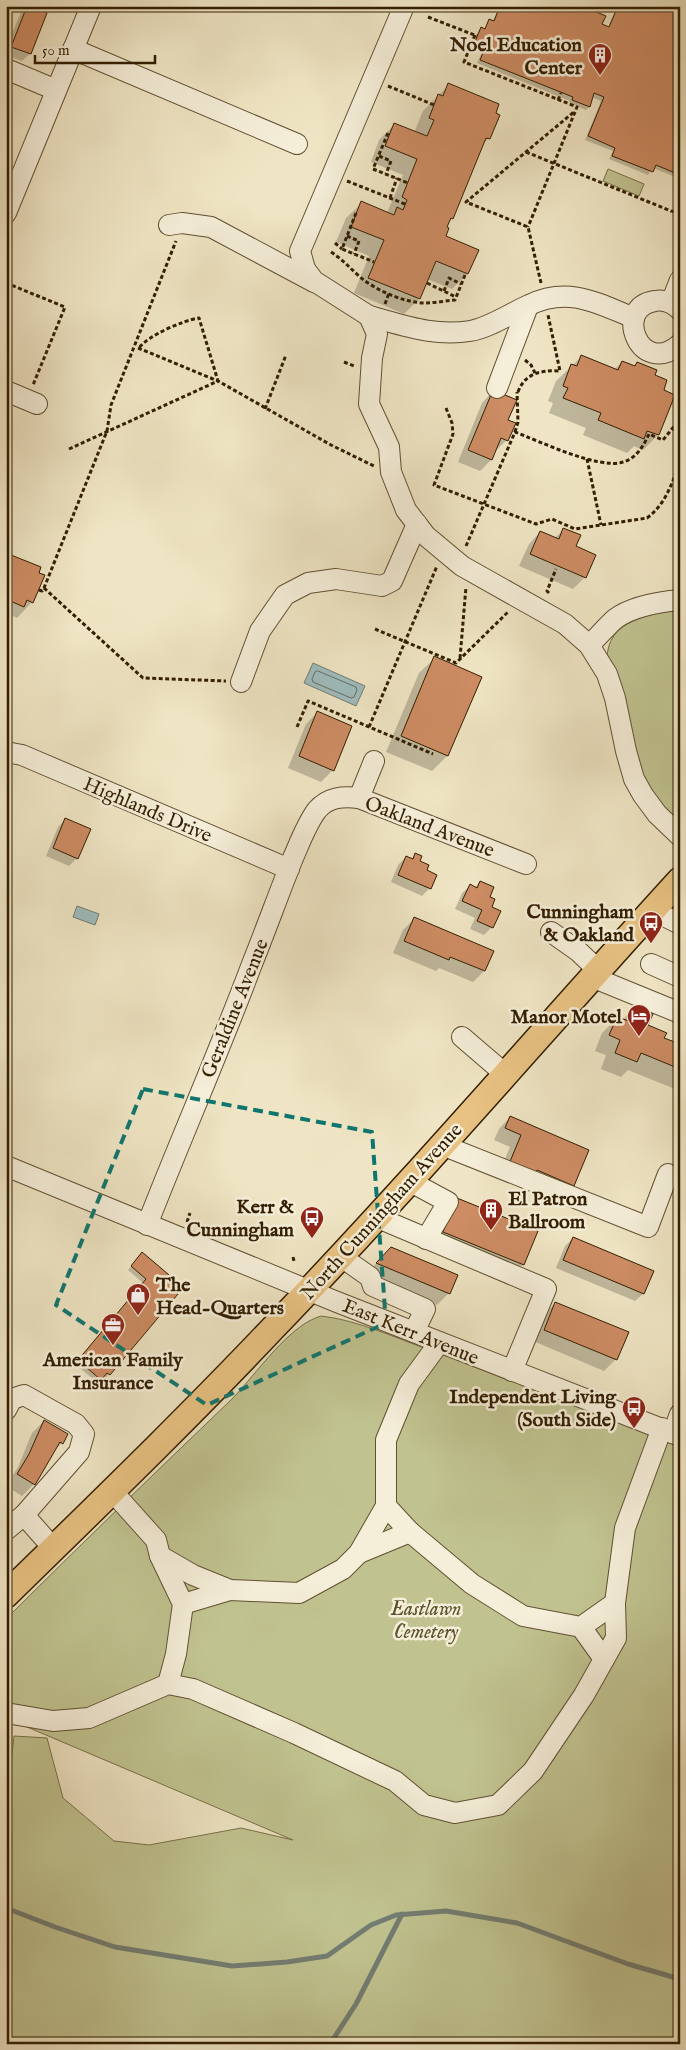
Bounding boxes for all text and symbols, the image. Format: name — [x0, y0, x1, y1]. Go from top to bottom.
scale bar — [35, 32, 155, 64]
place label: Noel Education Center — [449, 33, 583, 81]
text: 50 m — [42, 41, 70, 60]
building icon: Noel Education Center — [587, 42, 613, 76]
street label: Highlands Drive — [79, 772, 216, 849]
street label: Oakland Avenue — [361, 791, 498, 864]
place label: Cunningham & Oakland — [526, 900, 635, 948]
bus stop icon: Cunningham & Oakland — [638, 910, 664, 944]
street label: Geraldine Avenue — [196, 935, 275, 1082]
hotel icon: Manor Motel — [626, 1003, 652, 1037]
place label: Manor Motel — [511, 1005, 623, 1030]
street label: North Cunningham Avenue — [296, 1118, 468, 1306]
place label: El Patron Ballroom — [508, 1187, 588, 1235]
place label: Kerr & Cunningham — [186, 1195, 295, 1243]
building icon: El Patron Ballroom — [478, 1197, 504, 1231]
bus stop icon: Kerr & Cunningham — [299, 1205, 325, 1239]
place label: The Head-Quarters — [155, 1273, 284, 1321]
shop icon: The Head-Quarters — [125, 1282, 151, 1316]
street label: East Kerr Avenue — [339, 1294, 482, 1371]
office icon: American Family Insurance — [100, 1312, 126, 1346]
place label: American Family Insurance — [42, 1348, 184, 1396]
place label: Independent Living (South Side) — [449, 1385, 617, 1433]
bus stop icon: Independent Living (South Side) — [621, 1395, 647, 1429]
park label: Eastlawn Cemetery — [390, 1597, 461, 1645]

